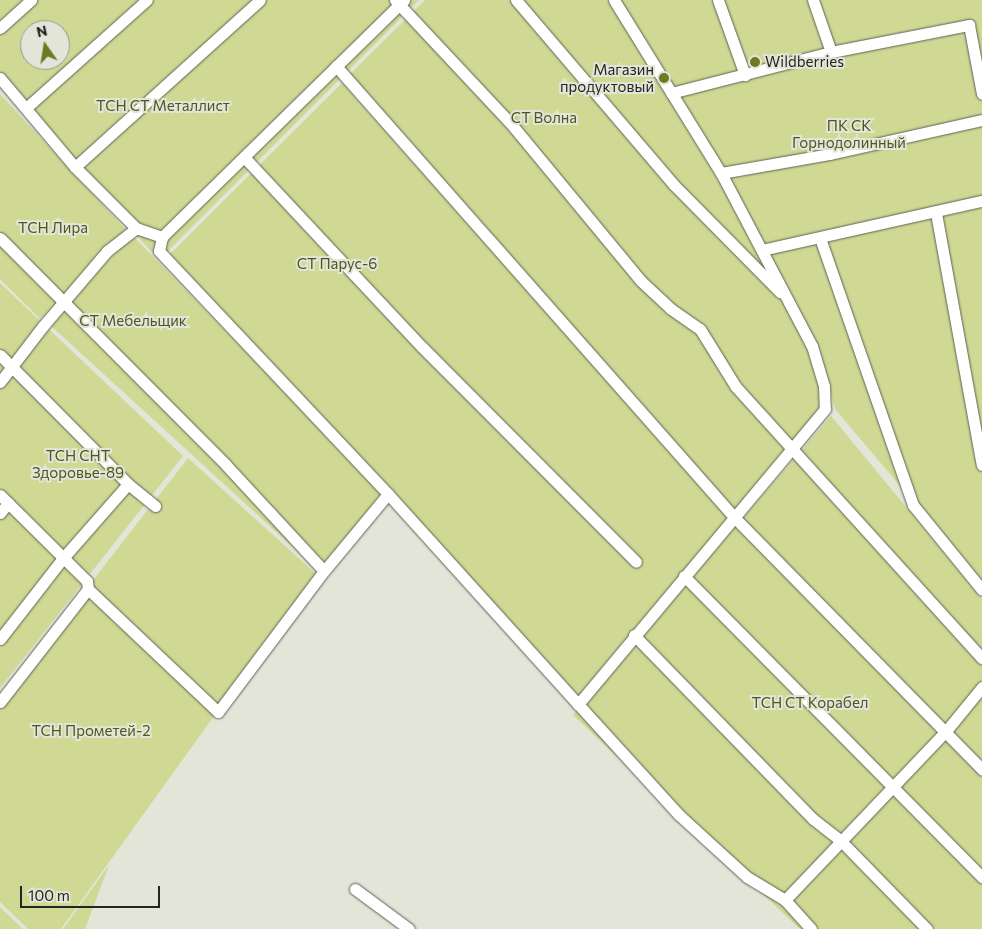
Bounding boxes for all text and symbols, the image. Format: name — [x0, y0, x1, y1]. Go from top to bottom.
north arrow — [20, 20, 70, 70]
text: N — [35, 21, 49, 40]
place label: Wildberries — [765, 53, 844, 71]
marker: Wildberries — [749, 56, 761, 68]
place label: Магазин продуктовый — [560, 60, 654, 95]
marker: Магазин продуктовый — [658, 72, 670, 84]
park label: ТСН СТ Металлист — [96, 97, 230, 115]
park label: СТ Волна — [511, 109, 577, 127]
park label: ПК СК Горнодолинный — [792, 116, 906, 151]
park label: ТСН Лира — [18, 219, 88, 237]
park label: СТ Парус-6 — [297, 255, 377, 273]
park label: СТ Мебельщик — [79, 312, 187, 330]
park label: ТСН СНТ Здоровье-89 — [32, 446, 124, 481]
park label: ТСН СТ Корабел — [751, 694, 869, 712]
park label: ТСН Прометей-2 — [31, 722, 151, 740]
scale bar — [22, 876, 162, 908]
text: 100 m — [28, 886, 70, 904]

